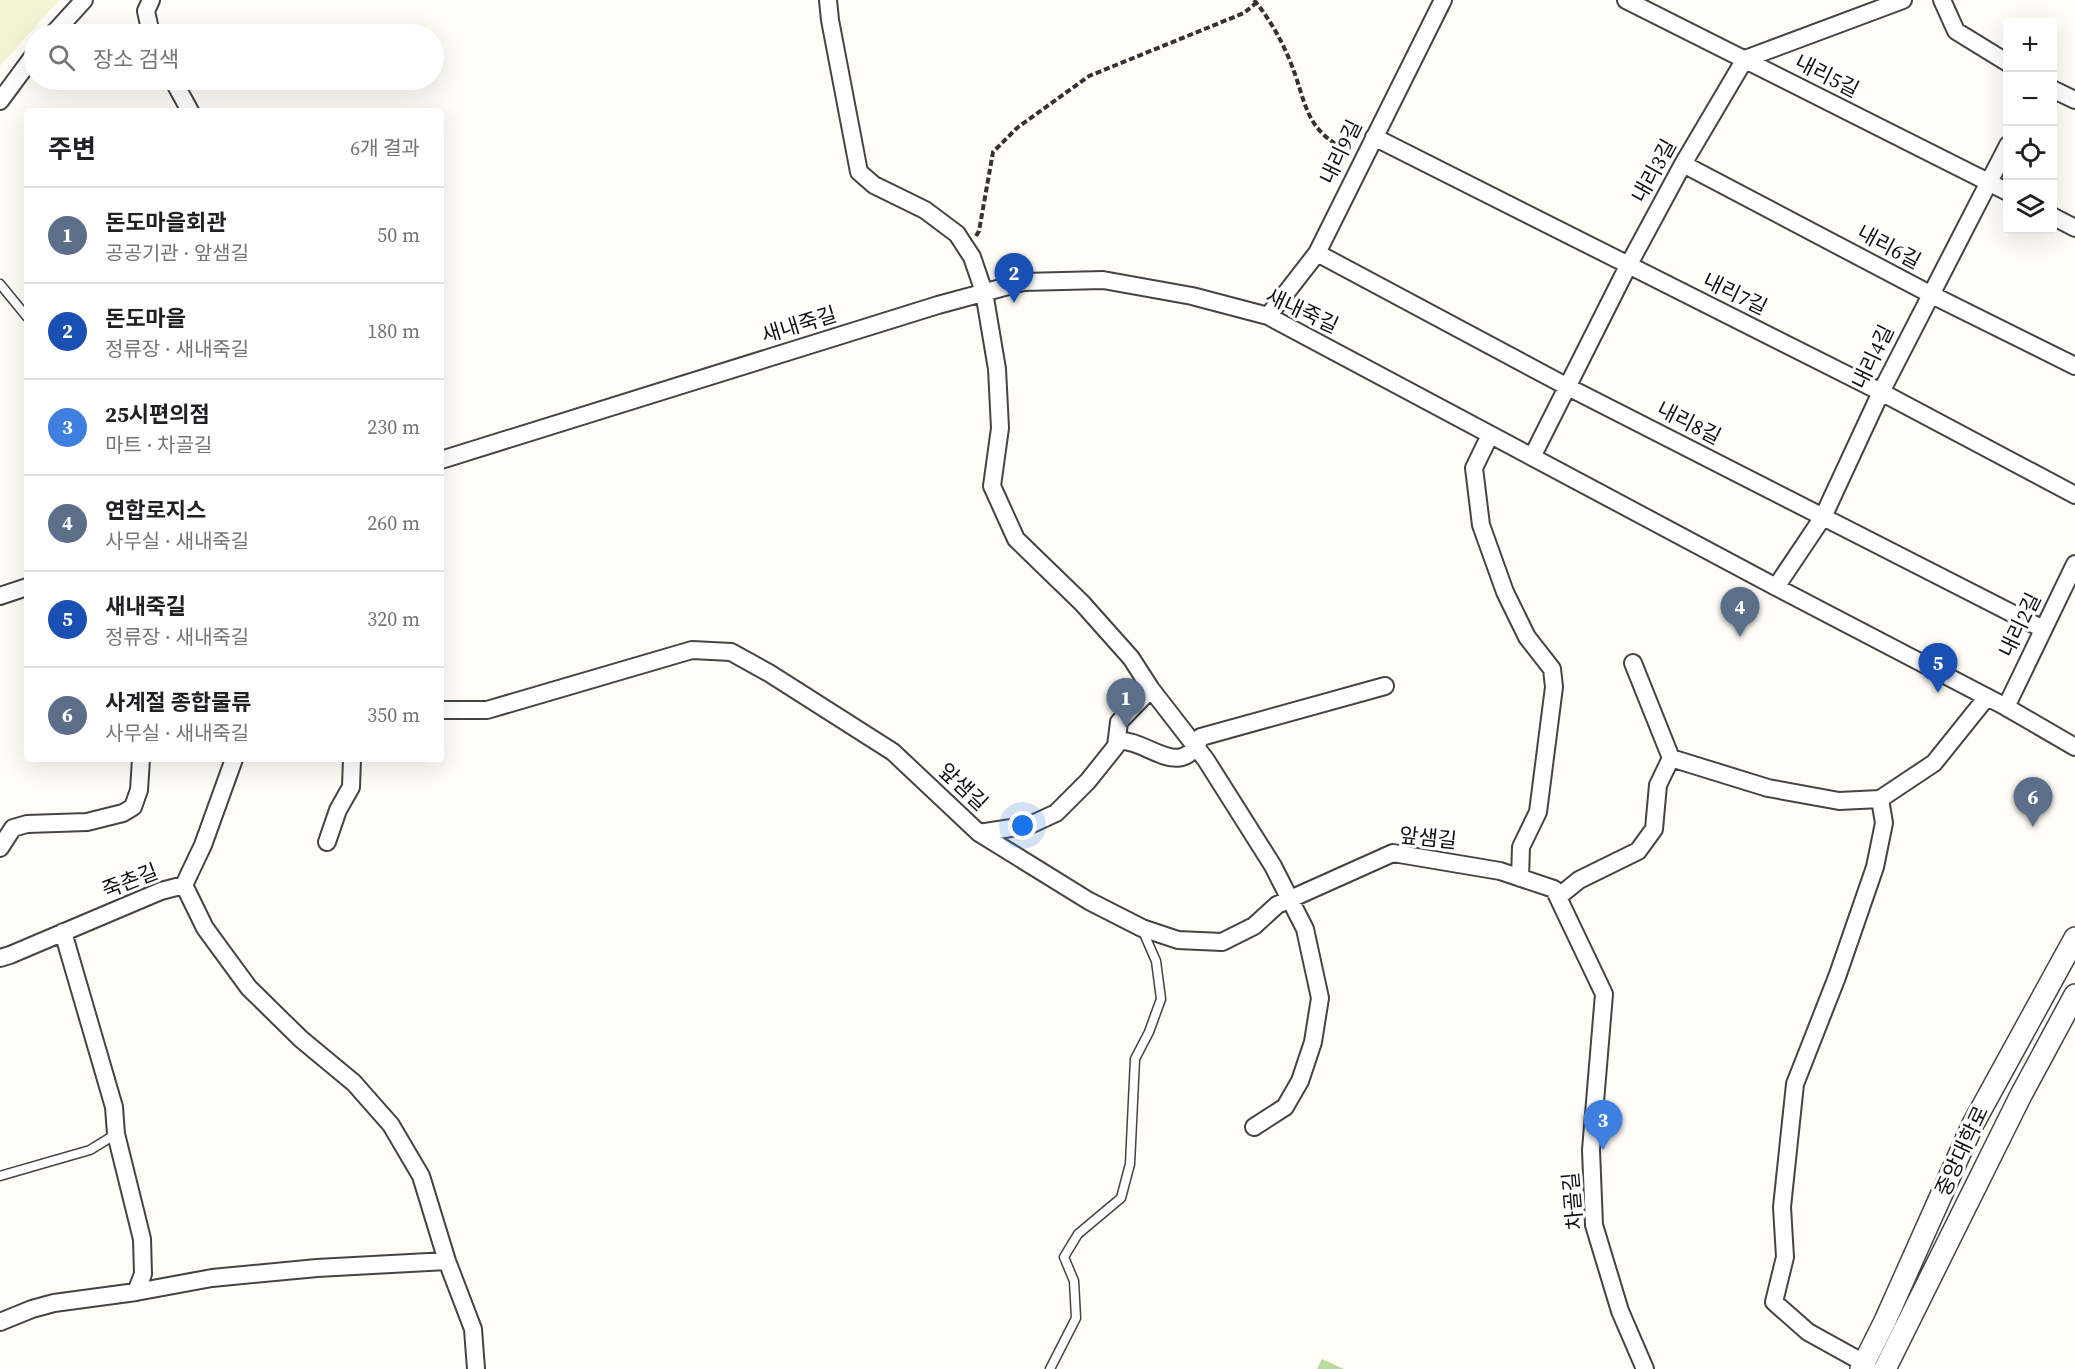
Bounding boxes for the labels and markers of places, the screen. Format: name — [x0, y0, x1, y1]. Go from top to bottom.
pin: 2 — [994, 254, 1034, 303]
pin: 4 — [1720, 588, 1760, 637]
pin: 5 — [1918, 644, 1958, 693]
pin: 1 — [1106, 678, 1146, 728]
pin: 6 — [2014, 778, 2052, 827]
pin: 3 — [1584, 1100, 1622, 1150]

